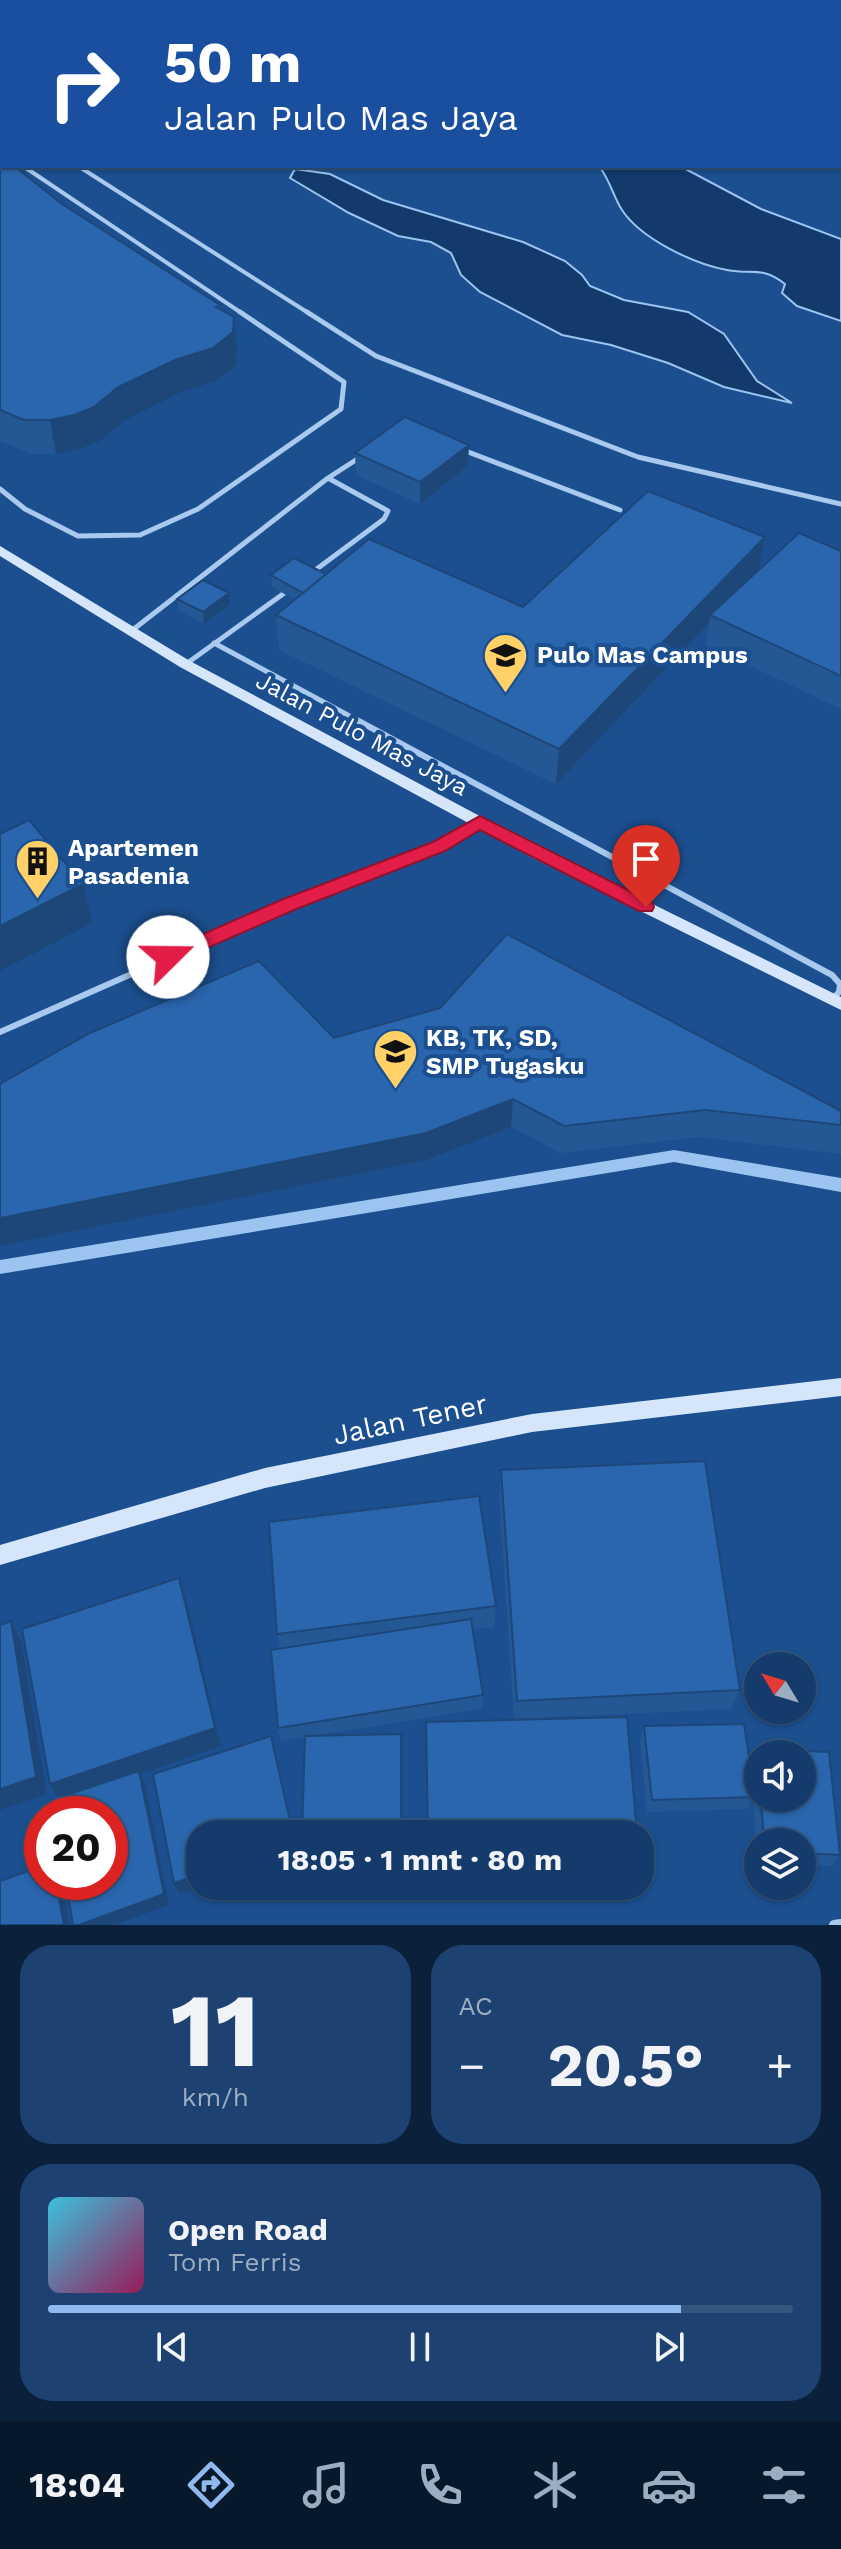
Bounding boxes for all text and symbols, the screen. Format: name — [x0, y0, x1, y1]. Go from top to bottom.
text: 50 m — [164, 30, 301, 96]
icon: right — [32, 32, 136, 136]
text: Jalan Pulo Mas Jaya — [164, 97, 518, 139]
school or university icon: Pulo Mas Campus — [482, 631, 530, 694]
place label: Pulo Mas Campus — [537, 641, 748, 669]
street label: Jalan Pulo Mas Jaya — [251, 666, 473, 802]
pin — [612, 825, 680, 907]
place label: Apartemen Pasadenia — [68, 834, 199, 890]
icon: arrive — [624, 837, 668, 881]
building icon: Apartemen Pasadenia — [13, 838, 61, 901]
position arrow — [126, 915, 210, 999]
place label: KB, TK, SD, SMP Tugasku — [426, 1024, 584, 1080]
school or university icon: KB, TK, SD, SMP Tugasku — [371, 1028, 419, 1091]
street label: Jalan Tener — [330, 1387, 490, 1452]
north arrow — [744, 1652, 816, 1724]
map controls — [744, 1652, 816, 1900]
button: sound — [744, 1740, 816, 1812]
speed limit sign: 20 — [24, 1796, 128, 1900]
button: layers — [744, 1828, 816, 1900]
text: 18:05 · 1 mnt · 80 m — [278, 1842, 562, 1877]
text: 11 — [170, 1969, 260, 2091]
text: AC — [459, 1991, 493, 2021]
text: 20.5° — [548, 2030, 704, 2101]
text: − — [459, 2040, 485, 2092]
text: + — [766, 2040, 793, 2092]
text: km/h — [182, 2082, 249, 2112]
text: Open Road — [168, 2212, 328, 2247]
text: Tom Ferris — [168, 2247, 301, 2277]
icon: previous — [150, 2325, 194, 2369]
icon: pause — [398, 2325, 442, 2369]
icon: next — [647, 2325, 691, 2369]
icon: directions — [183, 2457, 239, 2513]
icon: music — [298, 2457, 354, 2513]
icon: phone — [412, 2457, 468, 2513]
icon: climate — [527, 2457, 583, 2513]
icon: car — [641, 2457, 697, 2513]
icon: filters — [756, 2457, 812, 2513]
text: 18:04 — [29, 2464, 125, 2506]

